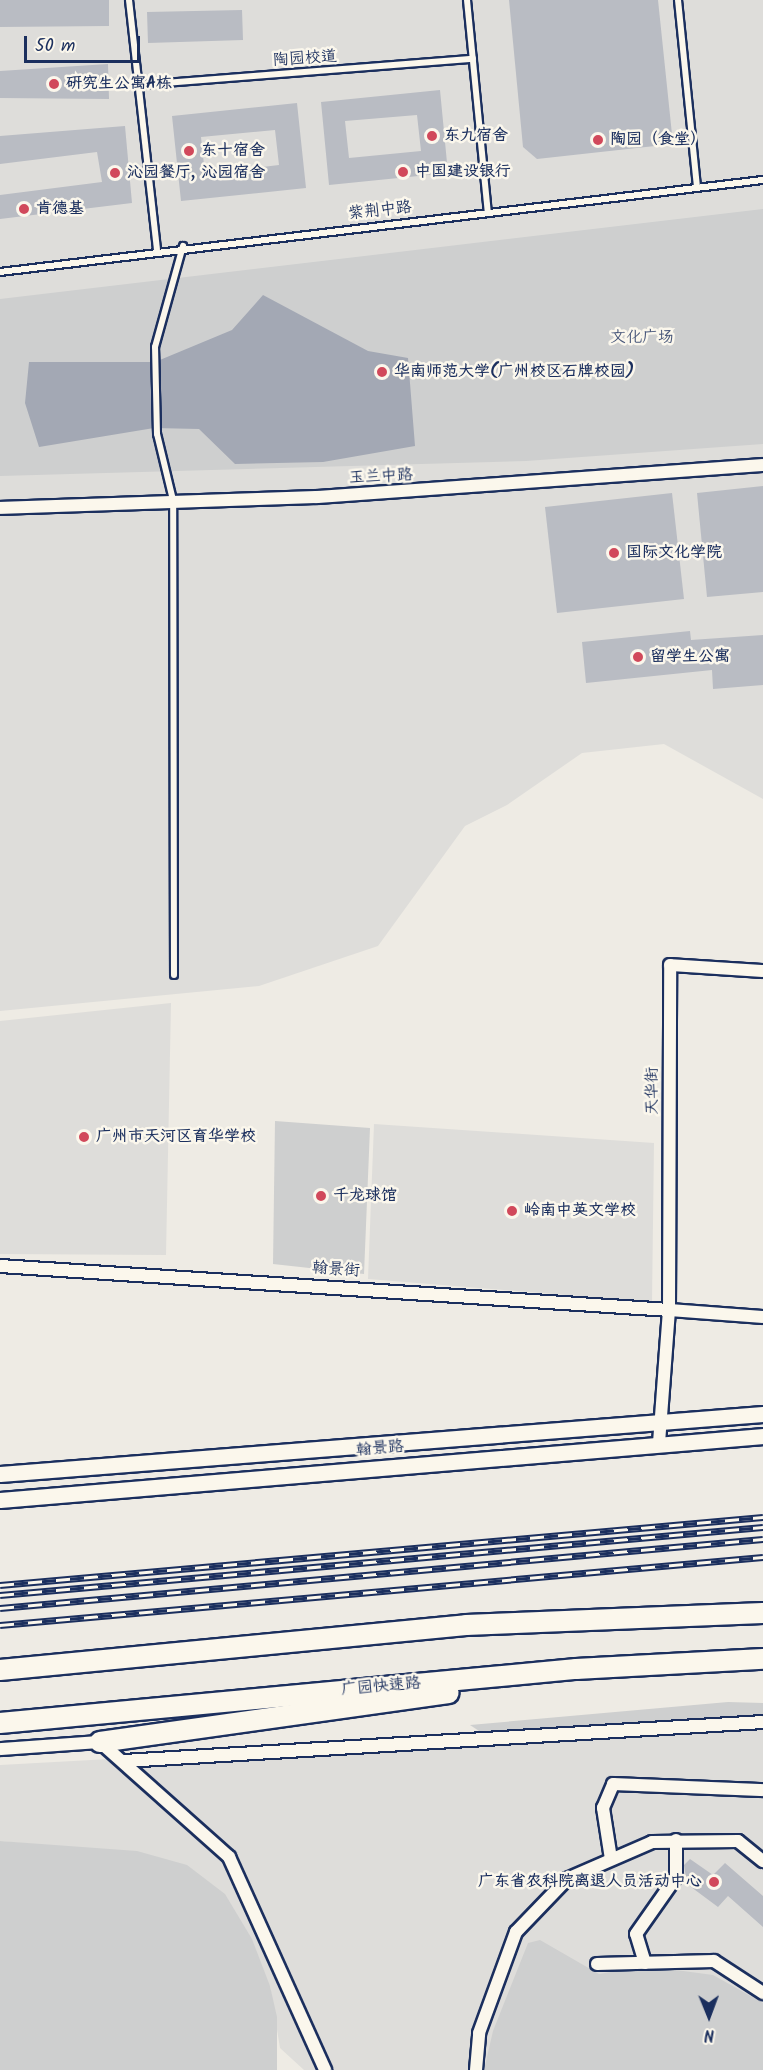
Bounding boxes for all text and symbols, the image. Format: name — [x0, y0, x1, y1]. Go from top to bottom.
scale bar — [27, 24, 142, 62]
text: 50 m — [35, 32, 75, 61]
street label: 陶园校道 — [272, 47, 338, 71]
place label: 研究生公寓A栋 — [66, 74, 172, 94]
marker: 研究生公寓A栋 — [47, 77, 61, 91]
place label: 东九宿舍 — [444, 126, 508, 146]
marker: 东九宿舍 — [425, 129, 439, 143]
place label: 陶园（食堂） — [610, 130, 706, 150]
marker: 陶园（食堂） — [591, 133, 605, 147]
place label: 东十宿舍 — [201, 141, 265, 161]
marker: 东十宿舍 — [182, 144, 196, 158]
place label: 中国建设银行 — [415, 162, 511, 182]
place label: 沁园餐厅, 沁园宿舍 — [127, 163, 265, 183]
marker: 中国建设银行 — [396, 165, 410, 179]
marker: 沁园餐厅, 沁园宿舍 — [108, 166, 122, 180]
street label: 紫荆中路 — [347, 198, 413, 224]
place label: 肯德基 — [36, 199, 84, 219]
marker: 肯德基 — [17, 202, 31, 216]
park label: 文化广场 — [610, 328, 674, 348]
place label: 华南师范大学(广州校区石牌校园) — [394, 362, 634, 382]
marker: 华南师范大学(广州校区石牌校园) — [375, 365, 389, 379]
street label: 玉兰中路 — [349, 466, 413, 488]
place label: 国际文化学院 — [626, 543, 722, 563]
marker: 国际文化学院 — [607, 546, 621, 560]
place label: 留学生公寓 — [650, 647, 730, 667]
marker: 留学生公寓 — [631, 650, 645, 664]
street label: 天华街 — [643, 1067, 663, 1115]
place label: 广州市天河区育华学校 — [96, 1127, 256, 1147]
marker: 广州市天河区育华学校 — [77, 1130, 91, 1144]
place label: 千龙球馆 — [333, 1186, 397, 1206]
marker: 千龙球馆 — [314, 1189, 328, 1203]
place label: 岭南中英文学校 — [524, 1201, 636, 1221]
marker: 岭南中英文学校 — [505, 1204, 519, 1218]
street label: 翰景街 — [311, 1259, 361, 1281]
street label: 翰景路 — [355, 1437, 405, 1461]
street label: 广园快速路 — [340, 1674, 422, 1700]
place label: 广东省农科院离退人员活动中心 — [478, 1872, 702, 1892]
marker: 广东省农科院离退人员活动中心 — [707, 1875, 721, 1889]
north arrow — [679, 1986, 739, 2046]
text: N — [704, 2022, 715, 2047]

